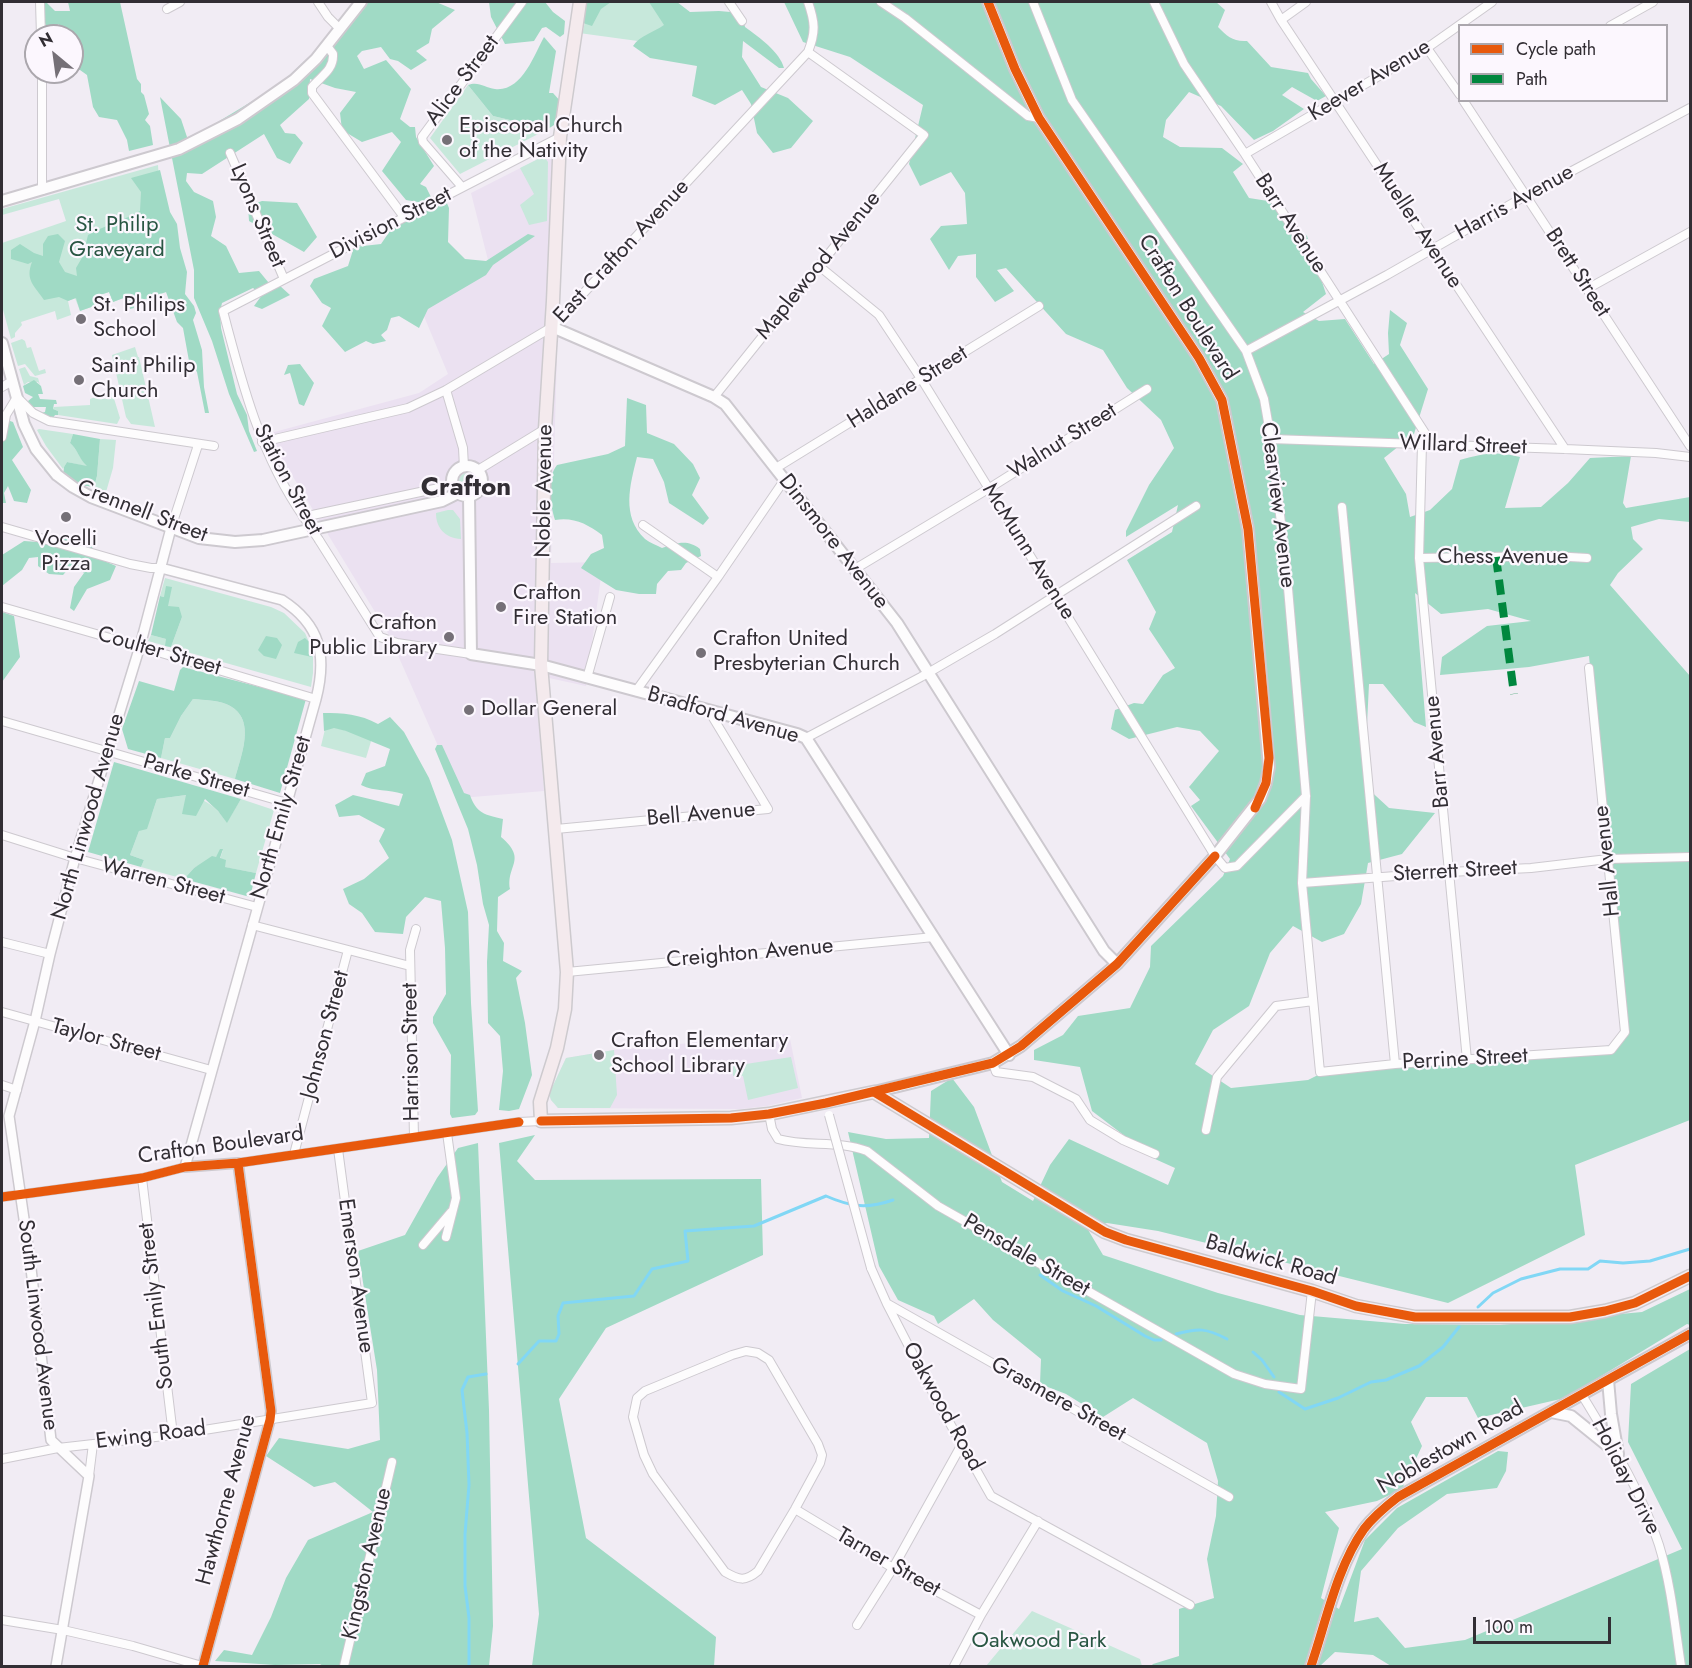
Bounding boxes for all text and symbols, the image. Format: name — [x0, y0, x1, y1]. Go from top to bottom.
north arrow — [24, 24, 84, 84]
legend — [1458, 24, 1668, 102]
text: N — [35, 26, 57, 53]
street label: Alice Street — [420, 31, 506, 131]
street label: Keever Avenue — [1304, 34, 1436, 128]
text: Cycle path — [1516, 36, 1596, 62]
text: Path — [1516, 66, 1548, 92]
place label: Episcopal Church of the Nativity — [459, 114, 623, 166]
marker: Episcopal Church of the Nativity — [440, 133, 454, 147]
street label: Mueller Avenue — [1366, 158, 1468, 294]
street label: Lyons Street — [223, 160, 291, 272]
street label: Harris Avenue — [1451, 160, 1579, 246]
street label: Barr Avenue — [1248, 169, 1332, 279]
street label: East Crafton Avenue — [549, 175, 695, 329]
street label: Division Street — [326, 182, 456, 266]
street label: Maplewood Avenue — [751, 186, 887, 346]
park label: St. Philip Graveyard — [69, 213, 165, 264]
street label: Brett Street — [1539, 224, 1615, 322]
street label: Crafton Boulevard — [1132, 230, 1242, 386]
place label: St. Philips School — [93, 293, 185, 344]
marker: St. Philips School — [74, 312, 88, 326]
street label: Haldane Street — [843, 341, 973, 435]
place label: Saint Philip Church — [91, 354, 195, 406]
marker: Saint Philip Church — [72, 373, 86, 387]
street label: Walnut Street — [1004, 398, 1122, 486]
street label: Station Street — [247, 420, 327, 540]
street label: Clearview Avenue — [1254, 421, 1300, 589]
street label: Noble Avenue — [531, 424, 559, 558]
street label: Willard Street — [1399, 431, 1527, 461]
street label: Dinsmore Avenue — [772, 469, 894, 615]
district label: Crafton — [421, 473, 511, 505]
street label: Crennell Street — [73, 475, 211, 549]
street label: McMunn Avenue — [975, 479, 1081, 625]
marker: Vocelli Pizza — [59, 510, 73, 524]
place label: Vocelli Pizza — [35, 527, 97, 578]
street label: Chess Avenue — [1438, 545, 1568, 571]
place label: Crafton Fire Station — [513, 581, 617, 632]
marker: Crafton Fire Station — [494, 600, 508, 614]
place label: Crafton Public Library — [309, 611, 437, 662]
street label: Coulter Street — [94, 622, 224, 682]
place label: Crafton United Presbyterian Church — [713, 627, 900, 678]
marker: Crafton Public Library — [442, 630, 456, 644]
marker: Crafton United Presbyterian Church — [694, 646, 708, 660]
street label: Bradford Avenue — [644, 682, 802, 750]
street label: Barr Avenue — [1420, 695, 1456, 809]
place label: Dollar General — [481, 697, 617, 723]
marker: Dollar General — [462, 703, 476, 717]
street label: North Linwood Avenue — [47, 711, 131, 923]
street label: North Emily Street — [246, 733, 318, 903]
street label: Parke Street — [140, 749, 252, 805]
street label: Bell Avenue — [646, 797, 756, 833]
street label: Hall Avenue — [1589, 804, 1627, 918]
street label: Warren Street — [98, 853, 228, 911]
street label: Sterrett Street — [1392, 856, 1518, 888]
street label: Creighton Avenue — [665, 934, 835, 974]
street label: Johnson Street — [296, 968, 356, 1102]
street label: Harrison Street — [398, 982, 426, 1122]
street label: Taylor Street — [49, 1014, 163, 1068]
place label: Crafton Elementary School Library — [611, 1029, 788, 1080]
street label: Perrine Street — [1402, 1044, 1528, 1076]
marker: Crafton Elementary School Library — [592, 1048, 606, 1062]
street label: Crafton Boulevard — [136, 1121, 306, 1171]
street label: Emerson Avenue — [331, 1197, 379, 1355]
street label: Pensdale Street — [958, 1209, 1094, 1303]
street label: South Linwood Avenue — [11, 1218, 63, 1432]
street label: South Emily Street — [134, 1221, 180, 1391]
street label: Baldwick Road — [1202, 1230, 1340, 1292]
street label: Oakwood Road — [896, 1338, 988, 1476]
street label: Grasmere Street — [986, 1352, 1130, 1448]
street label: Noblestown Road — [1373, 1395, 1529, 1501]
street label: Hawthorne Avenue — [192, 1412, 262, 1588]
street label: Holiday Drive — [1584, 1415, 1666, 1539]
street label: Ewing Road — [94, 1416, 208, 1456]
street label: Kingston Avenue — [338, 1485, 398, 1643]
street label: Tarner Street — [831, 1523, 945, 1603]
scale bar — [1476, 1605, 1614, 1643]
text: 100 m — [1484, 1614, 1533, 1640]
park label: Oakwood Park — [972, 1629, 1106, 1655]

